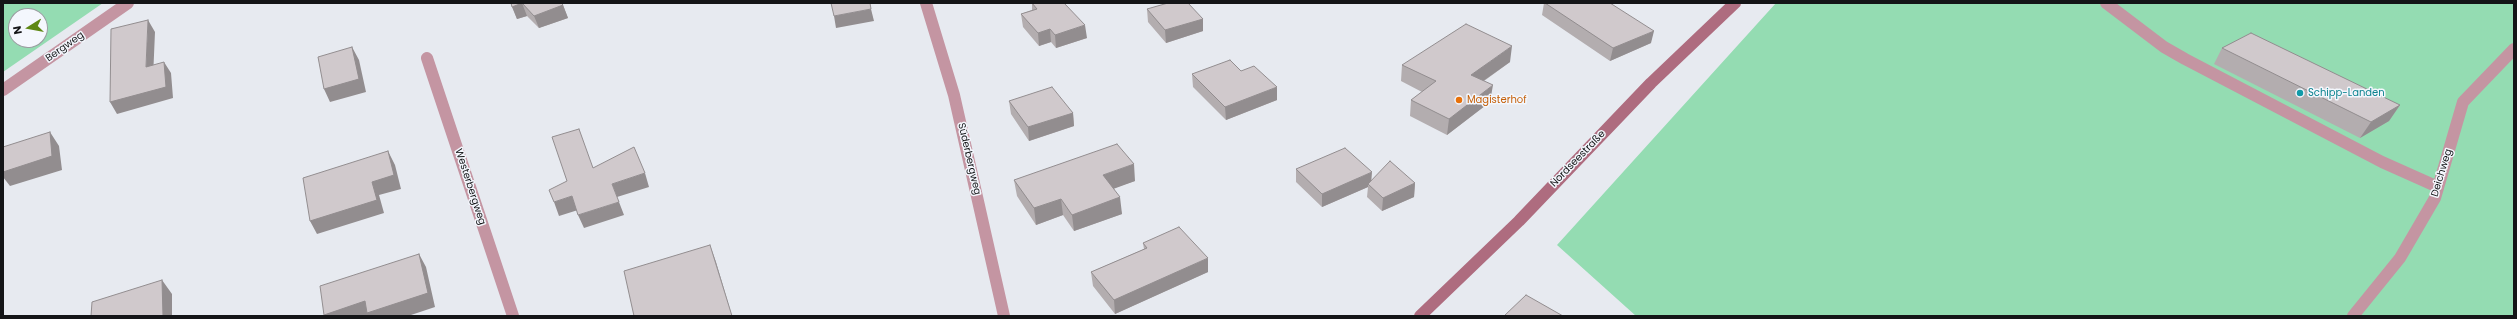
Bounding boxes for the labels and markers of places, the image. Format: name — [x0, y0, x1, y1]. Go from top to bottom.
place label: Schipp-Landen — [2308, 87, 2385, 99]
marker: Schipp-Landen — [2295, 88, 2305, 98]
place label: Magisterhof — [1467, 94, 1526, 106]
marker: Magisterhof — [1454, 95, 1464, 105]

